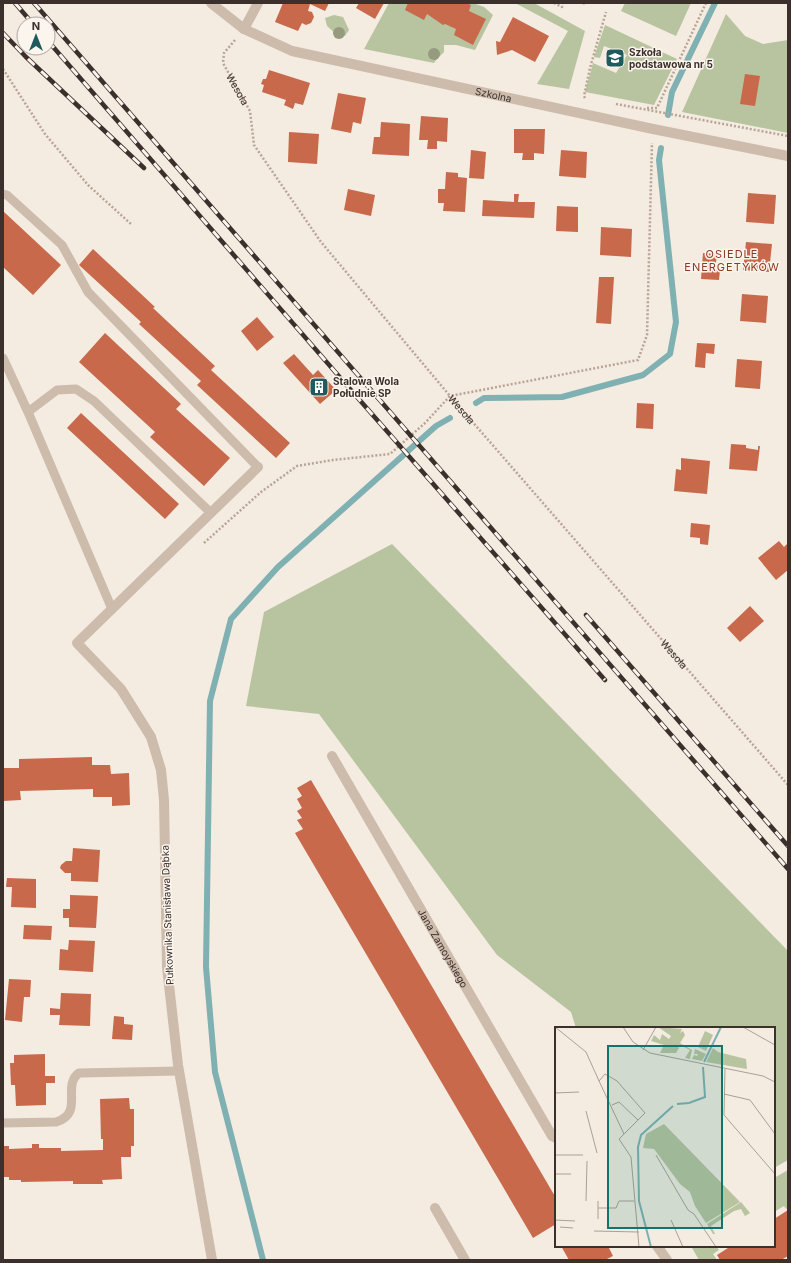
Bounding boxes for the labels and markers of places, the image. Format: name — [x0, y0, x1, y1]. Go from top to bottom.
place label: Szkoła podstawowa nr 5 — [629, 46, 713, 70]
school or university icon: Szkoła podstawowa nr 5 — [604, 47, 626, 69]
place label: Stalowa Wola Południe SP — [333, 375, 399, 399]
building icon: Stalowa Wola Południe SP — [308, 376, 330, 398]

